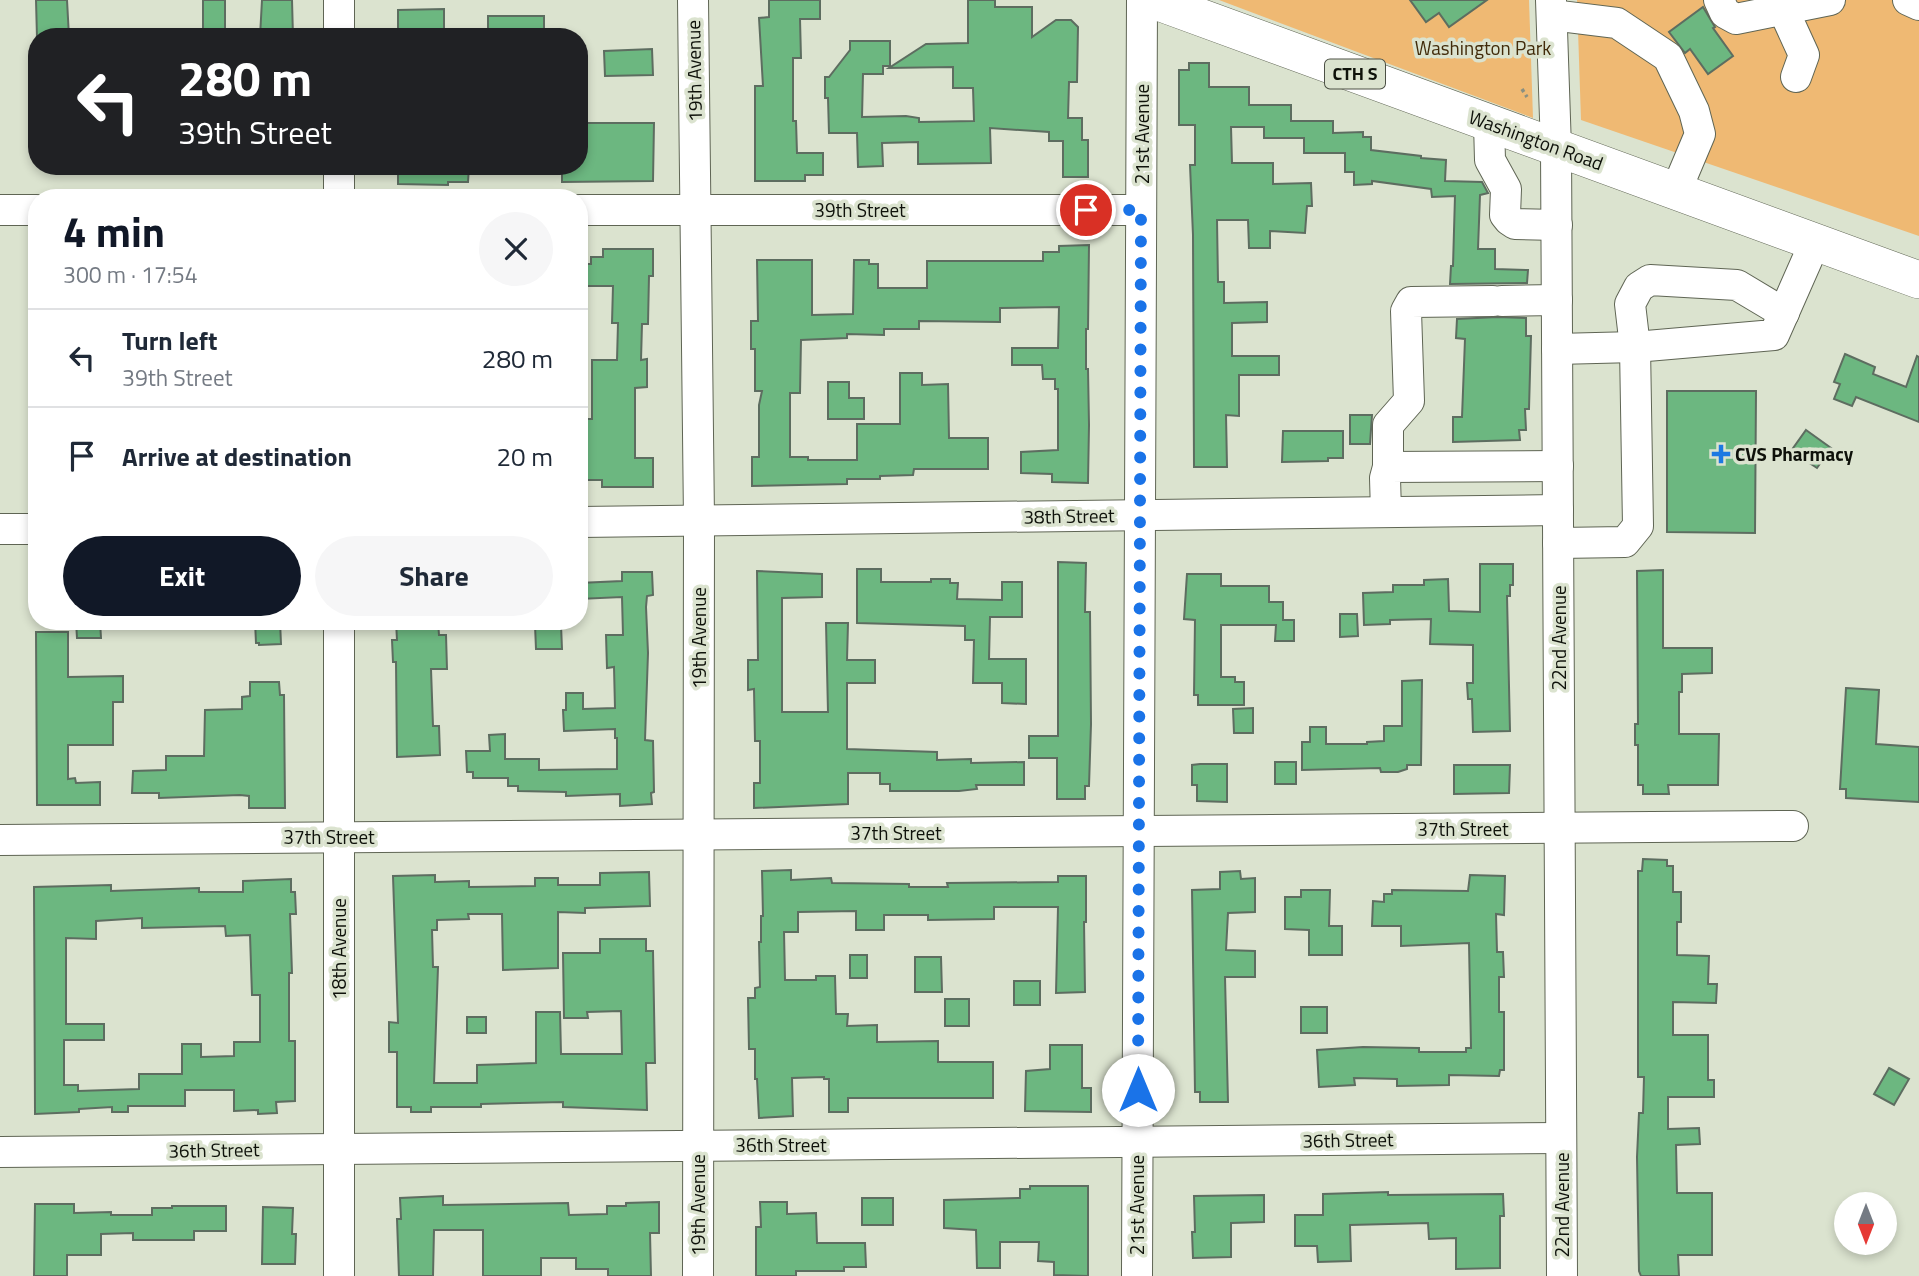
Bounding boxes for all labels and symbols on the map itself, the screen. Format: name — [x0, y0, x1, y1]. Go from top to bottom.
street label: 19th Avenue — [678, 20, 709, 122]
park label: Washington Park — [1415, 33, 1551, 62]
road number: CTH S — [1325, 60, 1385, 88]
street label: 21st Avenue — [1127, 84, 1156, 184]
street label: Washington Road — [1465, 102, 1608, 177]
pin — [1056, 180, 1116, 240]
street label: 39th Street — [814, 195, 906, 224]
place label: CVS Pharmacy — [1735, 439, 1854, 468]
marker: CVS Pharmacy — [1713, 446, 1729, 462]
street label: 38th Street — [1023, 500, 1115, 531]
street label: 22nd Avenue — [1544, 585, 1573, 691]
street label: 19th Avenue — [684, 587, 713, 689]
street label: 37th Street — [1417, 814, 1509, 843]
street label: 37th Street — [850, 818, 942, 847]
street label: 37th Street — [283, 822, 375, 851]
street label: 18th Avenue — [324, 898, 353, 1000]
position arrow — [1101, 1053, 1175, 1127]
street label: 36th Street — [1302, 1124, 1394, 1155]
street label: 36th Street — [735, 1130, 827, 1159]
street label: 36th Street — [168, 1134, 260, 1165]
street label: 22nd Avenue — [1547, 1152, 1576, 1258]
street label: 19th Avenue — [683, 1154, 712, 1256]
street label: 21st Avenue — [1122, 1155, 1151, 1255]
north arrow — [1834, 1192, 1897, 1255]

